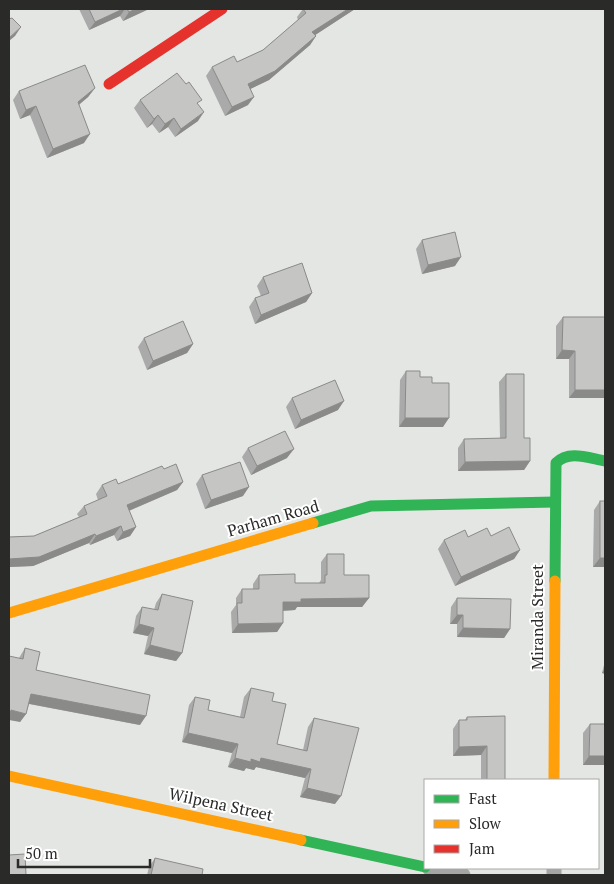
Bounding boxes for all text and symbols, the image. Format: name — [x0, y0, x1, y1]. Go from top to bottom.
street label: Parham Road — [224, 494, 322, 542]
street label: Miranda Street — [526, 564, 548, 670]
legend — [424, 779, 599, 869]
street label: Wilpena Street — [167, 782, 275, 826]
text: Fast — [469, 788, 497, 808]
text: Slow — [469, 813, 502, 833]
scale bar — [18, 836, 150, 868]
text: Jam — [469, 838, 495, 858]
text: 50 m — [25, 843, 58, 863]

